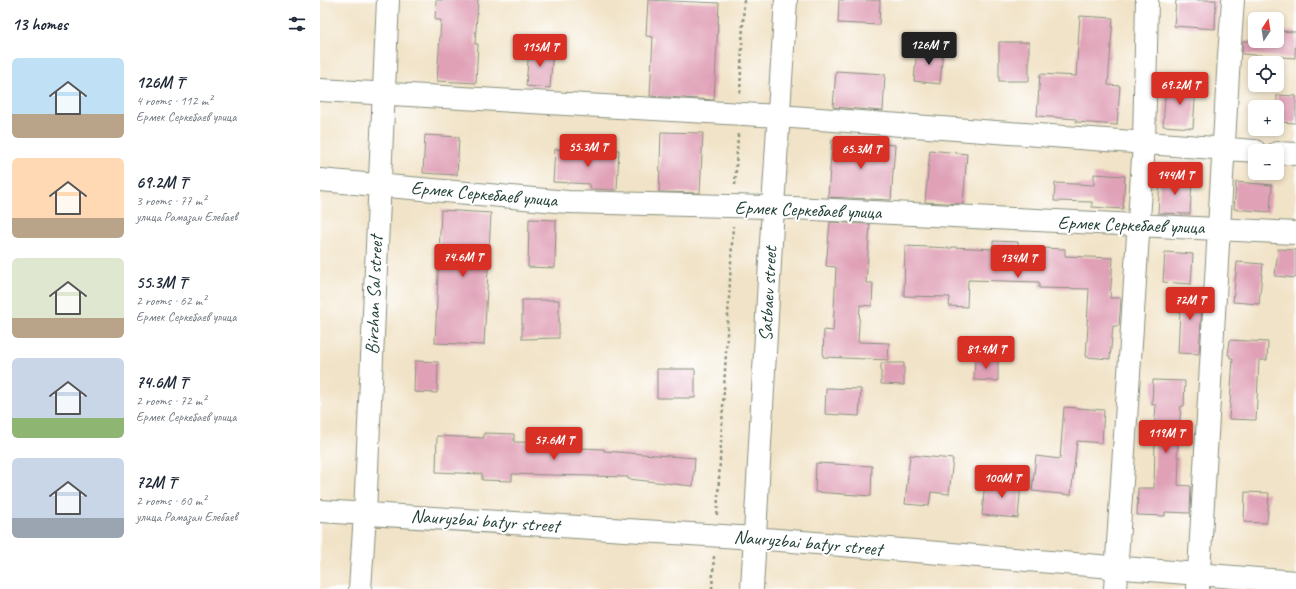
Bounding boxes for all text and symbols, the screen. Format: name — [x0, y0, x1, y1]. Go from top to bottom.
north arrow — [1248, 12, 1284, 48]
map controls — [1248, 12, 1284, 180]
icon: filters — [286, 13, 308, 35]
text: 13 homes — [12, 14, 68, 35]
pin: 126M ₸ — [896, 32, 962, 66]
pin: 115M ₸ — [507, 34, 573, 68]
text: 126M ₸ — [911, 37, 947, 53]
text: 115M ₸ — [522, 39, 558, 55]
button: locate — [1248, 56, 1284, 92]
text: 126M ₸ — [136, 72, 184, 93]
pin: 69.2M ₸ — [1143, 72, 1217, 106]
icon: home — [44, 74, 92, 122]
text: 69.2M ₸ — [1160, 77, 1200, 93]
text: 4 rooms · 112 m² — [136, 93, 212, 109]
button: + — [1248, 100, 1284, 136]
text: Ермек Серкебаев улица — [136, 109, 236, 125]
pin: 55.3M ₸ — [551, 134, 625, 168]
pin: 65.3M ₸ — [824, 136, 898, 170]
text: 55.3M ₸ — [569, 139, 607, 155]
text: 65.3M ₸ — [841, 141, 881, 157]
button: − — [1248, 144, 1284, 180]
pin: 144M ₸ — [1142, 162, 1208, 196]
text: 144M ₸ — [1157, 167, 1193, 183]
text: 69.2M ₸ — [136, 172, 187, 193]
icon: home — [44, 174, 92, 222]
street label: Ермек Серкебаев улица — [410, 176, 560, 212]
text: 3 rooms · 77 m² — [136, 193, 206, 209]
street label: Ермек Серкебаев улица — [734, 195, 883, 225]
text: улица Рамазан Елебаев — [136, 209, 237, 225]
street label: Ермек Серкебаев улица — [1057, 210, 1206, 240]
street label: Birzhan Sal street — [360, 232, 388, 355]
pin: 74.6M ₸ — [426, 244, 500, 278]
street label: Satbaev street — [754, 244, 783, 342]
pin: 134M ₸ — [985, 245, 1051, 279]
text: 74.6M ₸ — [443, 249, 483, 265]
text: 134M ₸ — [1000, 250, 1036, 266]
text: 55.3M ₸ — [136, 272, 187, 293]
icon: home — [44, 274, 92, 322]
pin: 72M ₸ — [1162, 287, 1218, 321]
text: 72M ₸ — [1175, 292, 1205, 308]
text: 2 rooms · 62 m² — [136, 293, 206, 309]
text: Ермек Серкебаев улица — [136, 309, 236, 325]
pin: 81.4M ₸ — [949, 336, 1023, 370]
text: 81.4M ₸ — [966, 341, 1006, 357]
text: 74.6M ₸ — [136, 372, 187, 393]
icon: home — [44, 374, 92, 422]
text: 2 rooms · 72 m² — [136, 393, 206, 409]
text: Ермек Серкебаев улица — [136, 409, 236, 425]
pin: 119M ₸ — [1133, 420, 1199, 454]
text: 119M ₸ — [1148, 425, 1184, 441]
pin: 57.6M ₸ — [517, 427, 591, 461]
text: 57.6M ₸ — [534, 432, 574, 448]
pin: 100M ₸ — [969, 465, 1035, 499]
text: 100M ₸ — [984, 470, 1020, 486]
text: 72M ₸ — [136, 472, 176, 493]
icon: home — [44, 474, 92, 522]
text: 2 rooms · 60 m² — [136, 493, 206, 509]
street label: Nauryzbai batyr street — [410, 504, 563, 538]
text: улица Рамазан Елебаев — [136, 509, 237, 525]
street label: Nauryzbai batyr street — [733, 525, 886, 562]

